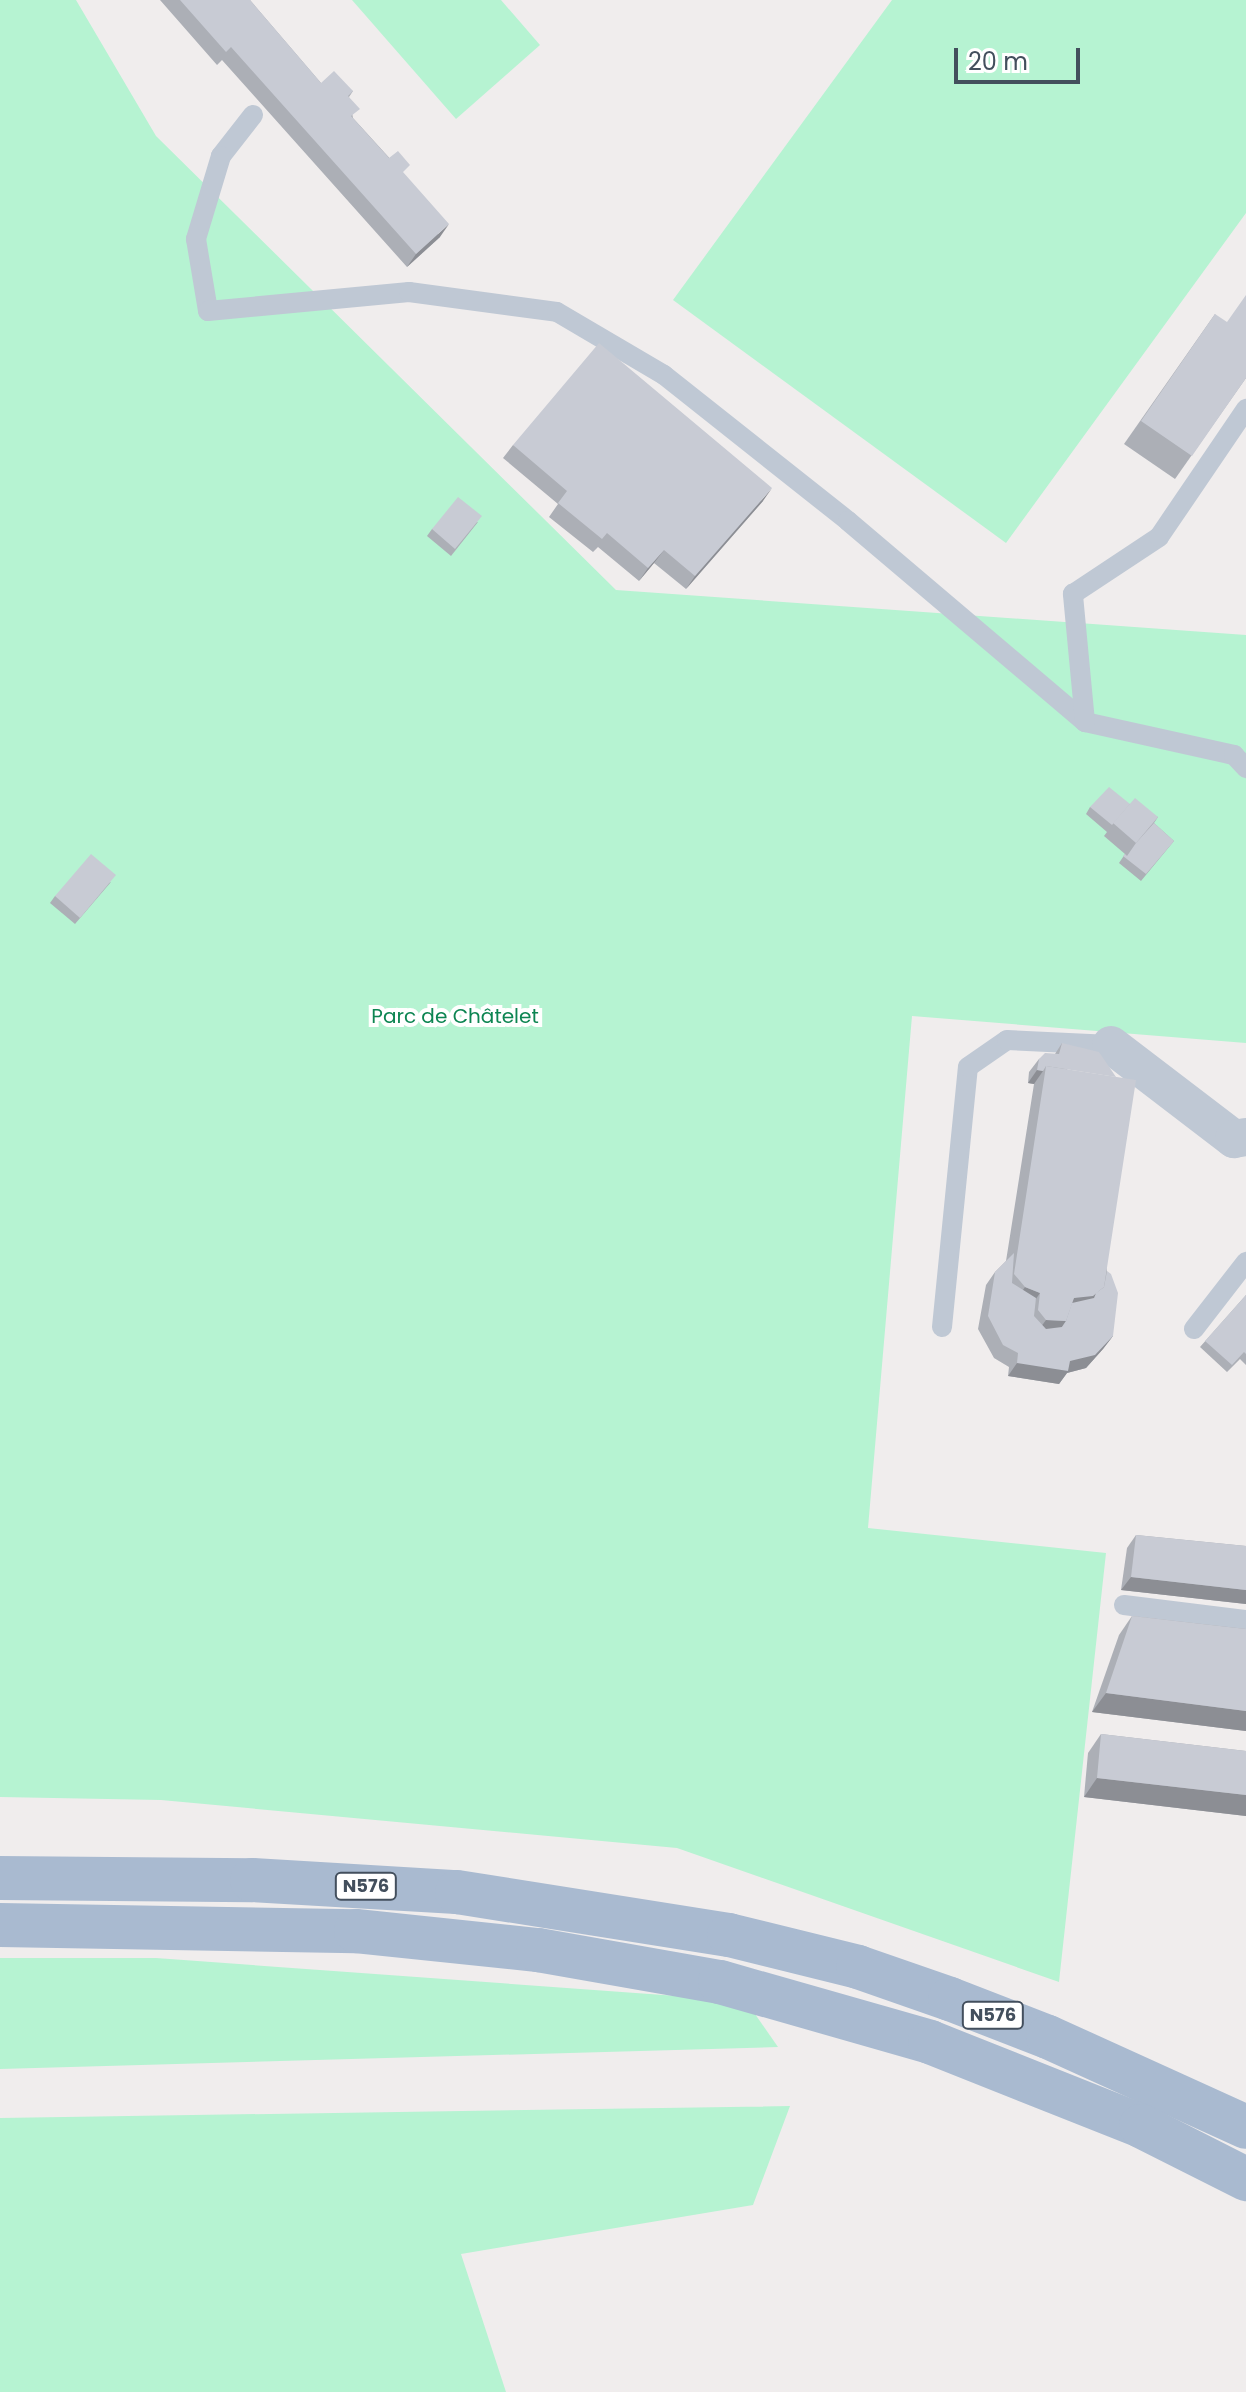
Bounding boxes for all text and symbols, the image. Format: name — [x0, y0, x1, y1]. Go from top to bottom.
scale bar — [958, 32, 1084, 82]
text: 20 m — [968, 45, 1028, 78]
park label: Parc de Châtelet — [371, 1004, 539, 1028]
road number: N576 — [334, 1872, 398, 1900]
road number: N576 — [961, 2001, 1025, 2029]

